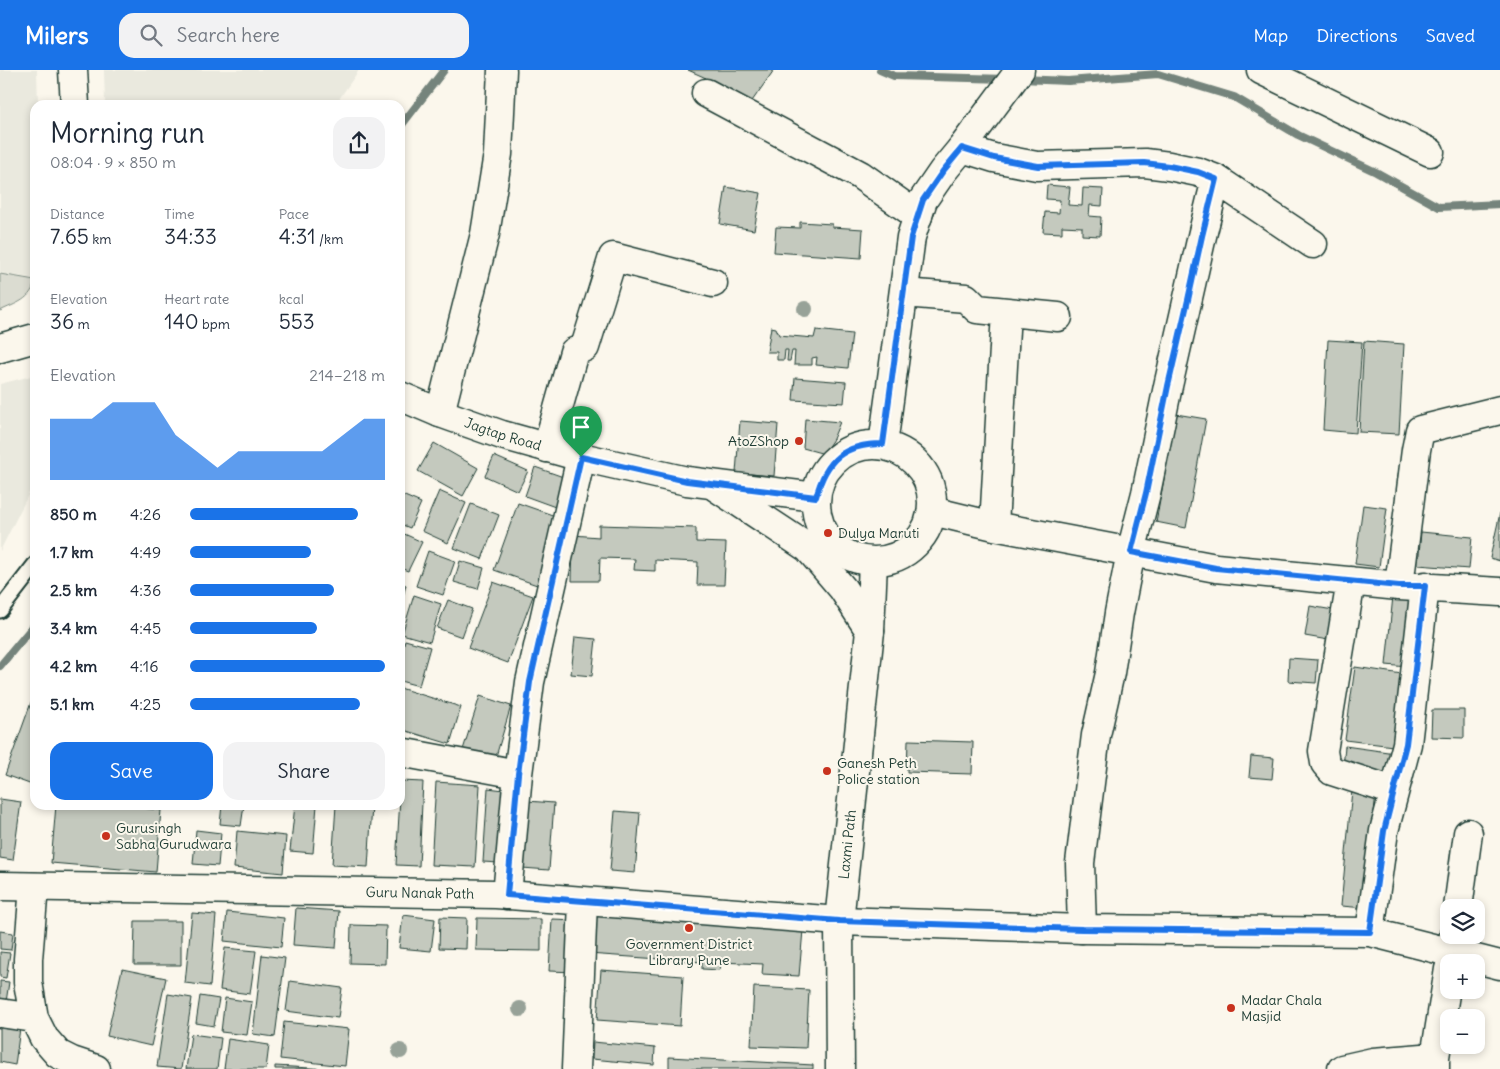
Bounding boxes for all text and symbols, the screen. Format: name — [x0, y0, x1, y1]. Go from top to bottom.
search box — [119, 13, 469, 58]
text: Milers — [25, 20, 89, 50]
icon: search — [137, 21, 165, 49]
text: Search here — [177, 23, 280, 47]
text: Map — [1253, 24, 1288, 47]
text: Directions — [1316, 24, 1398, 47]
text: Saved — [1426, 24, 1475, 47]
text: Morning run — [50, 115, 205, 151]
button: share — [333, 117, 385, 169]
text: 08:04 · 9 × 850 m — [50, 152, 176, 172]
text: Distance — [50, 205, 105, 223]
text: Time — [164, 205, 195, 223]
text: Pace — [279, 205, 309, 223]
text: 7.65 — [50, 223, 89, 250]
text: 34:33 — [164, 223, 217, 250]
text: 4:31 — [279, 223, 316, 250]
text: km — [89, 230, 112, 248]
text: /km — [316, 230, 343, 248]
text: Elevation — [50, 290, 107, 308]
text: Heart rate — [164, 290, 229, 308]
text: kcal — [279, 290, 304, 308]
text: 36 — [50, 308, 74, 335]
text: 140 — [164, 308, 199, 335]
text: 553 — [279, 308, 315, 335]
text: m — [74, 315, 90, 333]
text: bpm — [199, 315, 230, 333]
text: Elevation — [50, 365, 116, 385]
text: 214–218 m — [309, 365, 385, 385]
pin — [560, 406, 602, 457]
street label: Jagtap Road — [462, 413, 544, 455]
icon: arrive — [567, 413, 595, 441]
place label: AtoZShop — [728, 432, 789, 450]
marker: AtoZShop — [793, 435, 805, 447]
text: 850 m — [50, 504, 97, 524]
text: 4:26 — [130, 504, 161, 524]
place label: Dulya Maruti — [838, 524, 920, 542]
marker: Dulya Maruti — [822, 527, 834, 539]
text: 1.7 km — [50, 542, 94, 562]
text: 4:49 — [130, 542, 161, 562]
text: 2.5 km — [50, 580, 97, 600]
text: 4:36 — [130, 580, 161, 600]
text: 3.4 km — [50, 618, 97, 638]
text: 4:45 — [130, 618, 161, 638]
text: 4.2 km — [50, 656, 97, 676]
text: 4:16 — [130, 656, 158, 676]
text: 5.1 km — [50, 694, 94, 714]
text: 4:25 — [130, 694, 161, 714]
button: Save — [50, 742, 213, 800]
button: Share — [223, 742, 385, 800]
place label: Ganesh Peth Police station — [837, 754, 920, 788]
marker: Ganesh Peth Police station — [821, 765, 833, 777]
street label: Laxmi Path — [835, 809, 860, 880]
place label: Gurusingh Sabha Gurudwara — [116, 819, 232, 853]
marker: Gurusingh Sabha Gurudwara — [100, 830, 112, 842]
street label: Guru Nanak Path — [366, 883, 474, 903]
map controls — [1440, 899, 1485, 1054]
button: layers — [1440, 899, 1485, 944]
marker: Government District Library Pune — [683, 922, 695, 934]
place label: Government District Library Pune — [626, 935, 753, 969]
button: + — [1440, 954, 1485, 999]
place label: Madar Chala Masjid — [1241, 991, 1322, 1025]
marker: Madar Chala Masjid — [1225, 1002, 1237, 1014]
button: − — [1440, 1009, 1485, 1054]

